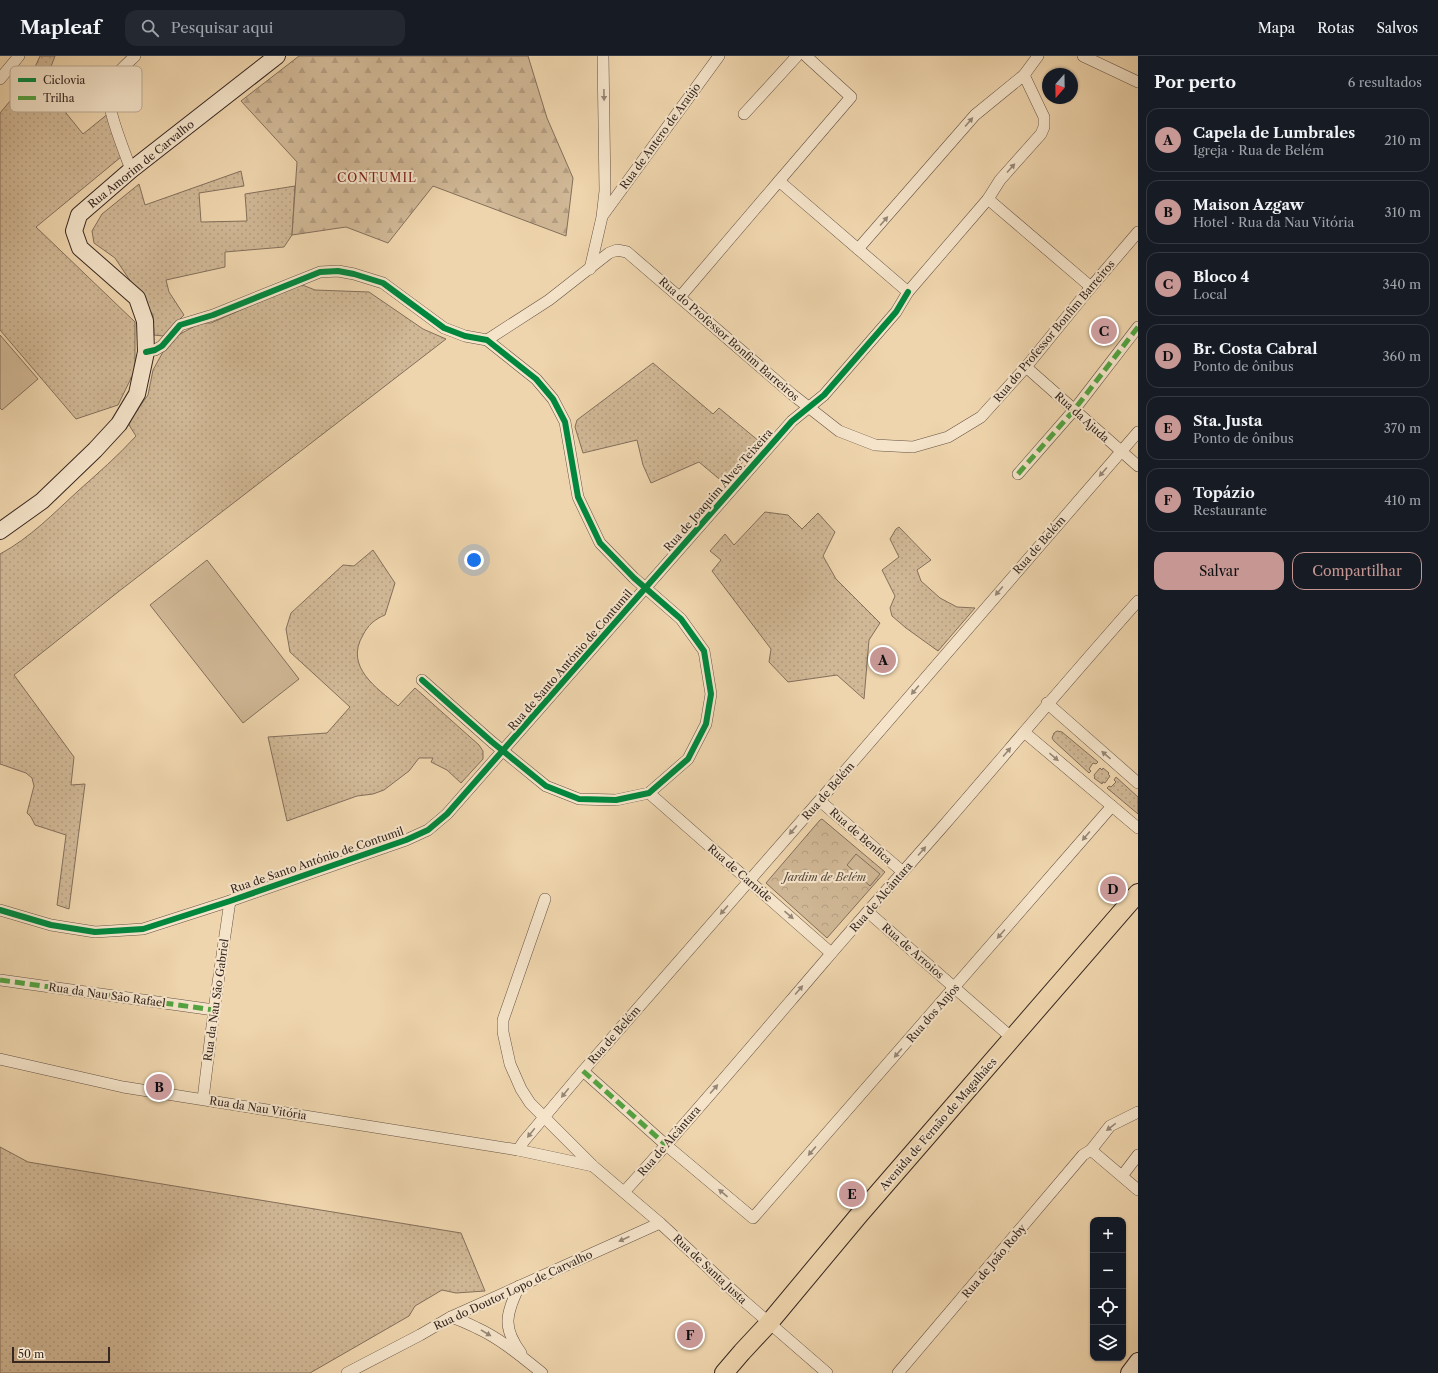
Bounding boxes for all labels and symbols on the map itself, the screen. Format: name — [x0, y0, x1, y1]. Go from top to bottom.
legend — [10, 66, 142, 112]
north arrow — [1042, 68, 1078, 104]
text: Ciclovia — [43, 73, 86, 87]
street label: Rua de Antero de Araújo — [617, 80, 704, 192]
one-way arrow — [601, 89, 607, 102]
text: Trilha — [43, 91, 75, 105]
street label: Rua Amorim de Carvalho — [85, 117, 197, 211]
one-way arrow — [964, 117, 973, 127]
one-way arrow — [1006, 163, 1015, 173]
district label: CONTUMIL — [337, 170, 417, 185]
one-way arrow — [880, 215, 889, 226]
street label: Rua do Professor Bonfim Barreiros — [990, 257, 1118, 405]
street label: Rua do Professor Bonfim Barreiros — [656, 274, 802, 404]
pin: C — [1091, 316, 1117, 346]
street label: Rua da Ajuda — [1052, 389, 1112, 445]
street label: Rua de Joaquim Alves Teixeira — [661, 426, 775, 554]
one-way arrow — [1099, 467, 1108, 477]
street label: Rua de Belém — [1010, 512, 1069, 577]
your location — [464, 550, 484, 570]
street label: Rua de Santo António de Contumil — [505, 586, 636, 733]
one-way arrow — [995, 586, 1004, 596]
pin: A — [870, 645, 896, 675]
one-way arrow — [911, 685, 920, 695]
one-way arrow — [1002, 748, 1011, 757]
one-way arrow — [1100, 750, 1111, 759]
one-way arrow — [1048, 753, 1059, 762]
street label: Rua de Belém — [799, 758, 858, 823]
street label: Rua de Benfica — [827, 805, 895, 867]
street label: Rua de Santo António de Contumil — [228, 823, 406, 896]
one-way arrow — [789, 825, 798, 836]
one-way arrow — [1082, 830, 1091, 841]
street label: Rua de Carnide — [705, 841, 775, 905]
one-way arrow — [917, 845, 926, 856]
street label: Rua de Alcântara — [847, 859, 916, 935]
park label: Jardim de Belém — [781, 870, 866, 884]
pin: D — [1100, 874, 1126, 904]
one-way arrow — [719, 904, 728, 915]
one-way arrow — [784, 911, 794, 920]
street label: Rua de Arroios — [879, 920, 947, 982]
one-way arrow — [997, 929, 1006, 939]
street label: Rua da Nau São Gabriel — [200, 937, 232, 1062]
street label: Rua da Nau São Rafael — [48, 980, 167, 1010]
street label: Rua dos Anjos — [903, 980, 963, 1045]
one-way arrow — [794, 986, 803, 995]
street label: Rua de Belém — [585, 1002, 644, 1067]
one-way arrow — [893, 1048, 902, 1059]
street label: Avenida de Fernão de Magalhães — [876, 1055, 1000, 1194]
pin: B — [146, 1072, 172, 1102]
one-way arrow — [710, 1084, 719, 1094]
one-way arrow — [561, 1087, 570, 1098]
street label: Rua da Nau Vitória — [208, 1093, 308, 1123]
street label: Rua de Alcântara — [635, 1103, 704, 1179]
one-way arrow — [1106, 1123, 1117, 1131]
one-way arrow — [526, 1128, 535, 1139]
one-way arrow — [807, 1146, 817, 1156]
pin: E — [839, 1179, 865, 1209]
one-way arrow — [718, 1189, 728, 1198]
street label: Rua de João Roby — [959, 1220, 1030, 1301]
street label: Rua de Santa Justa — [670, 1231, 750, 1307]
one-way arrow — [619, 1236, 630, 1242]
street label: Rua do Doutor Lopo de Carvalho — [431, 1247, 595, 1333]
pin: F — [677, 1320, 703, 1350]
one-way arrow — [481, 1329, 491, 1337]
scale bar — [12, 1345, 110, 1364]

